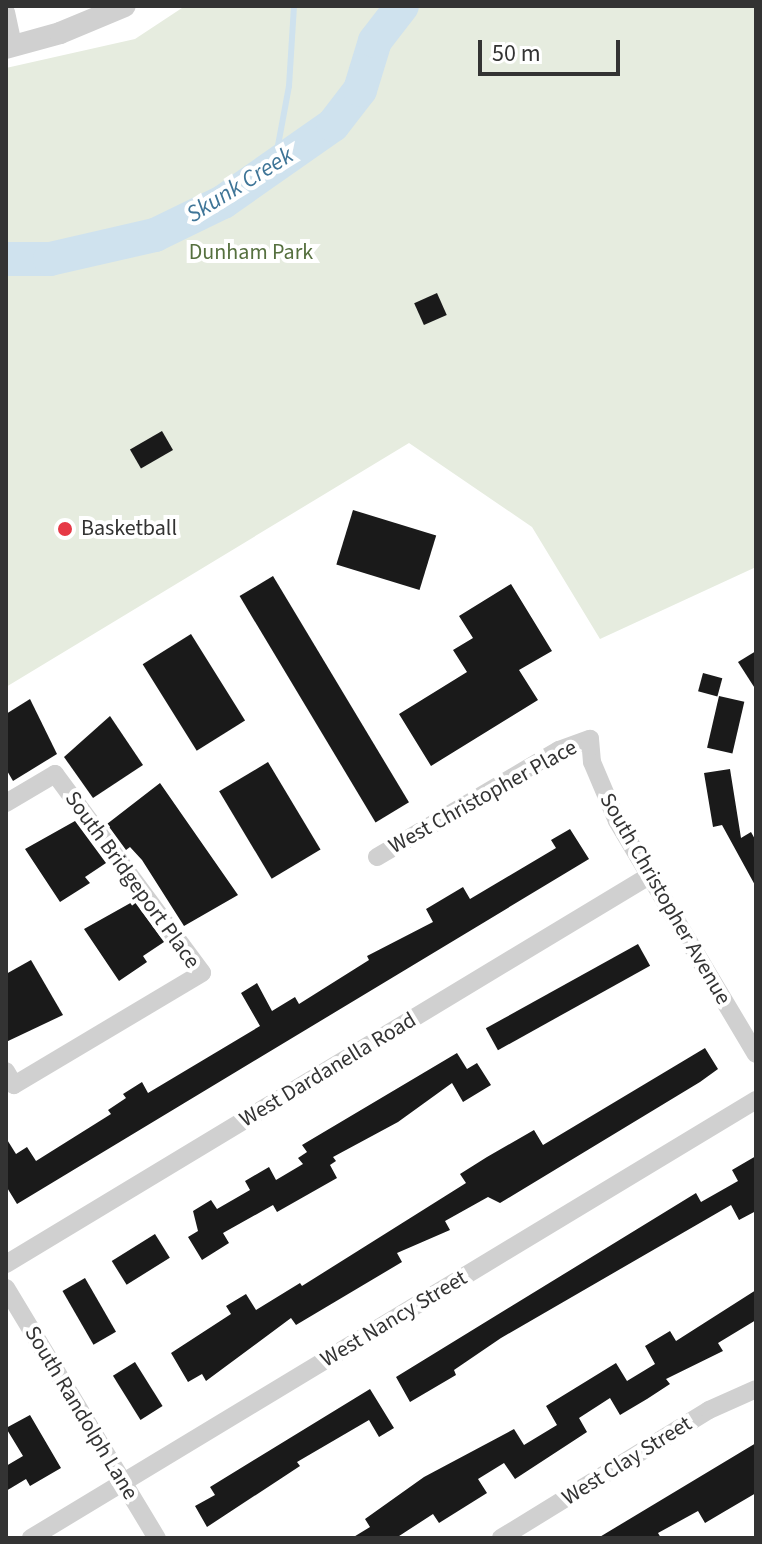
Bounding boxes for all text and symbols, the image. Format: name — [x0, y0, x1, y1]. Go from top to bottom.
scale bar — [482, 24, 624, 74]
text: 50 m — [492, 36, 541, 71]
water label: Skunk Creek — [181, 141, 299, 229]
park label: Dunham Park — [189, 240, 313, 266]
place label: Basketball — [81, 516, 177, 542]
marker: Basketball — [56, 520, 74, 538]
street label: West Christopher Place — [384, 734, 582, 860]
street label: South Bridgeport Place — [59, 786, 205, 974]
street label: South Christopher Avenue — [594, 789, 736, 1009]
street label: West Dardanella Road — [235, 1007, 421, 1133]
street label: West Nancy Street — [316, 1265, 472, 1373]
street label: South Randolph Lane — [19, 1321, 143, 1505]
street label: West Clay Street — [557, 1411, 697, 1511]

